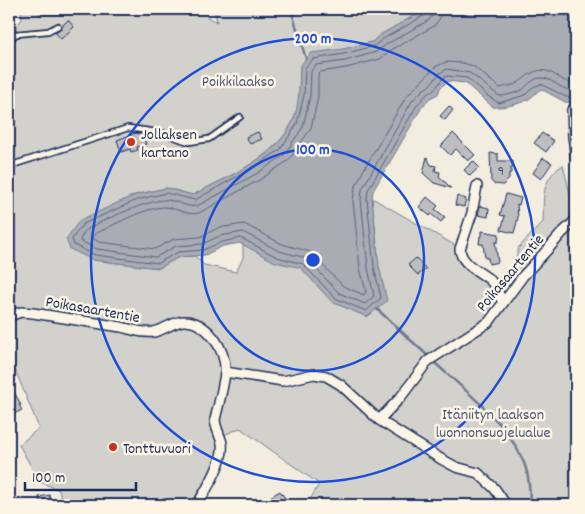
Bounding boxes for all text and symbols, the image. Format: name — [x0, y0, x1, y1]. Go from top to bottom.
text: 200 m — [295, 29, 331, 51]
park label: Poikkilaakso — [202, 71, 274, 94]
place label: Jollaksen kartano — [141, 124, 197, 165]
marker: Jollaksen kartano — [125, 136, 137, 148]
text: 100 m — [296, 140, 330, 162]
house number: 9 — [498, 162, 504, 182]
street label: Poikasaartentie — [471, 230, 550, 317]
centre of rings — [304, 251, 322, 269]
street label: Poikasaartentie — [44, 291, 141, 330]
park label: Itäniityn laakson luonnonsuojelualue — [435, 404, 551, 445]
place label: Tonttuvuori — [123, 438, 191, 461]
marker: Tonttuvuori — [107, 441, 119, 453]
scale bar — [25, 459, 136, 491]
text: 100 m — [32, 468, 65, 490]

